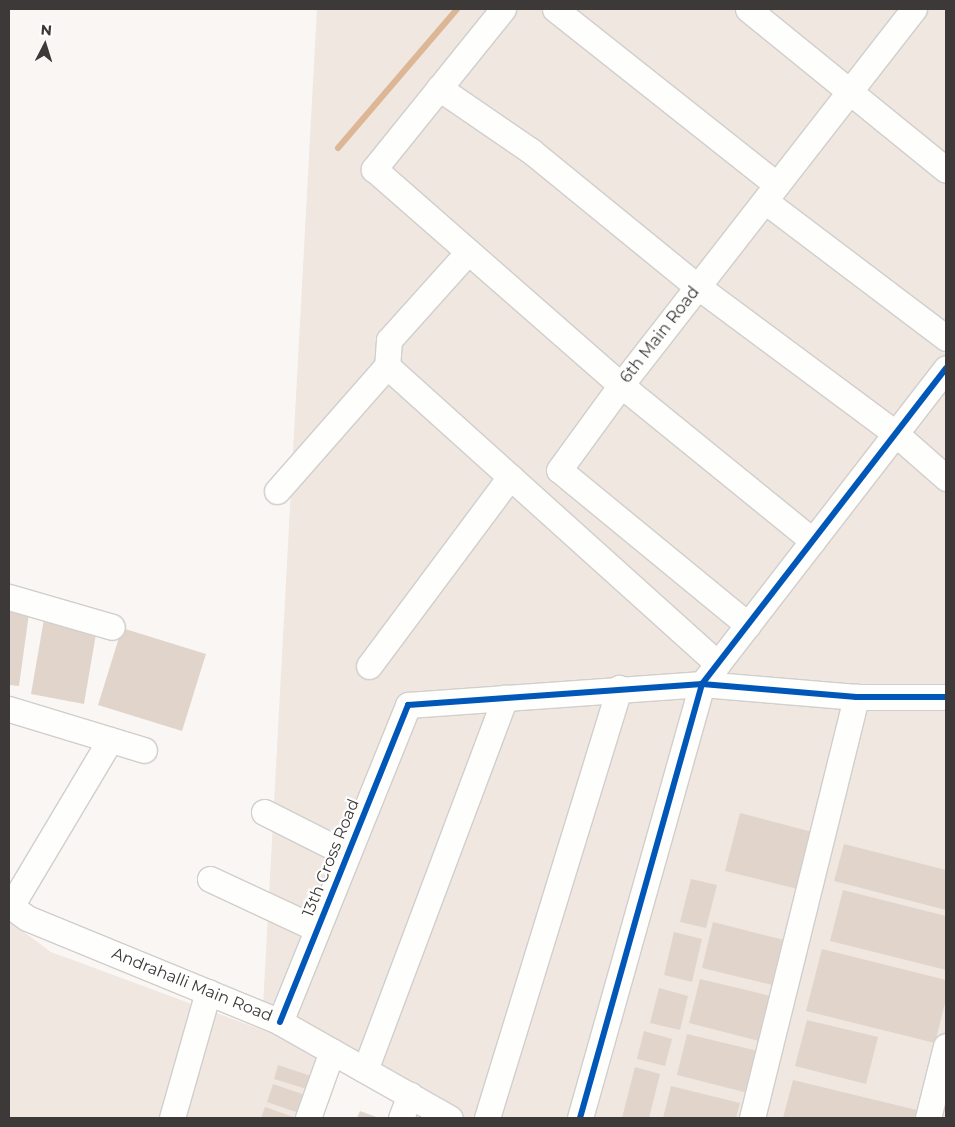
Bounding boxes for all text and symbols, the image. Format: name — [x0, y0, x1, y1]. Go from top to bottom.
north arrow — [20, 20, 70, 70]
text: N — [40, 21, 53, 40]
street label: 6th Main Road — [616, 283, 704, 387]
street label: 13th Cross Road — [299, 796, 363, 920]
street label: Andrahalli Main Road — [109, 944, 275, 1026]

